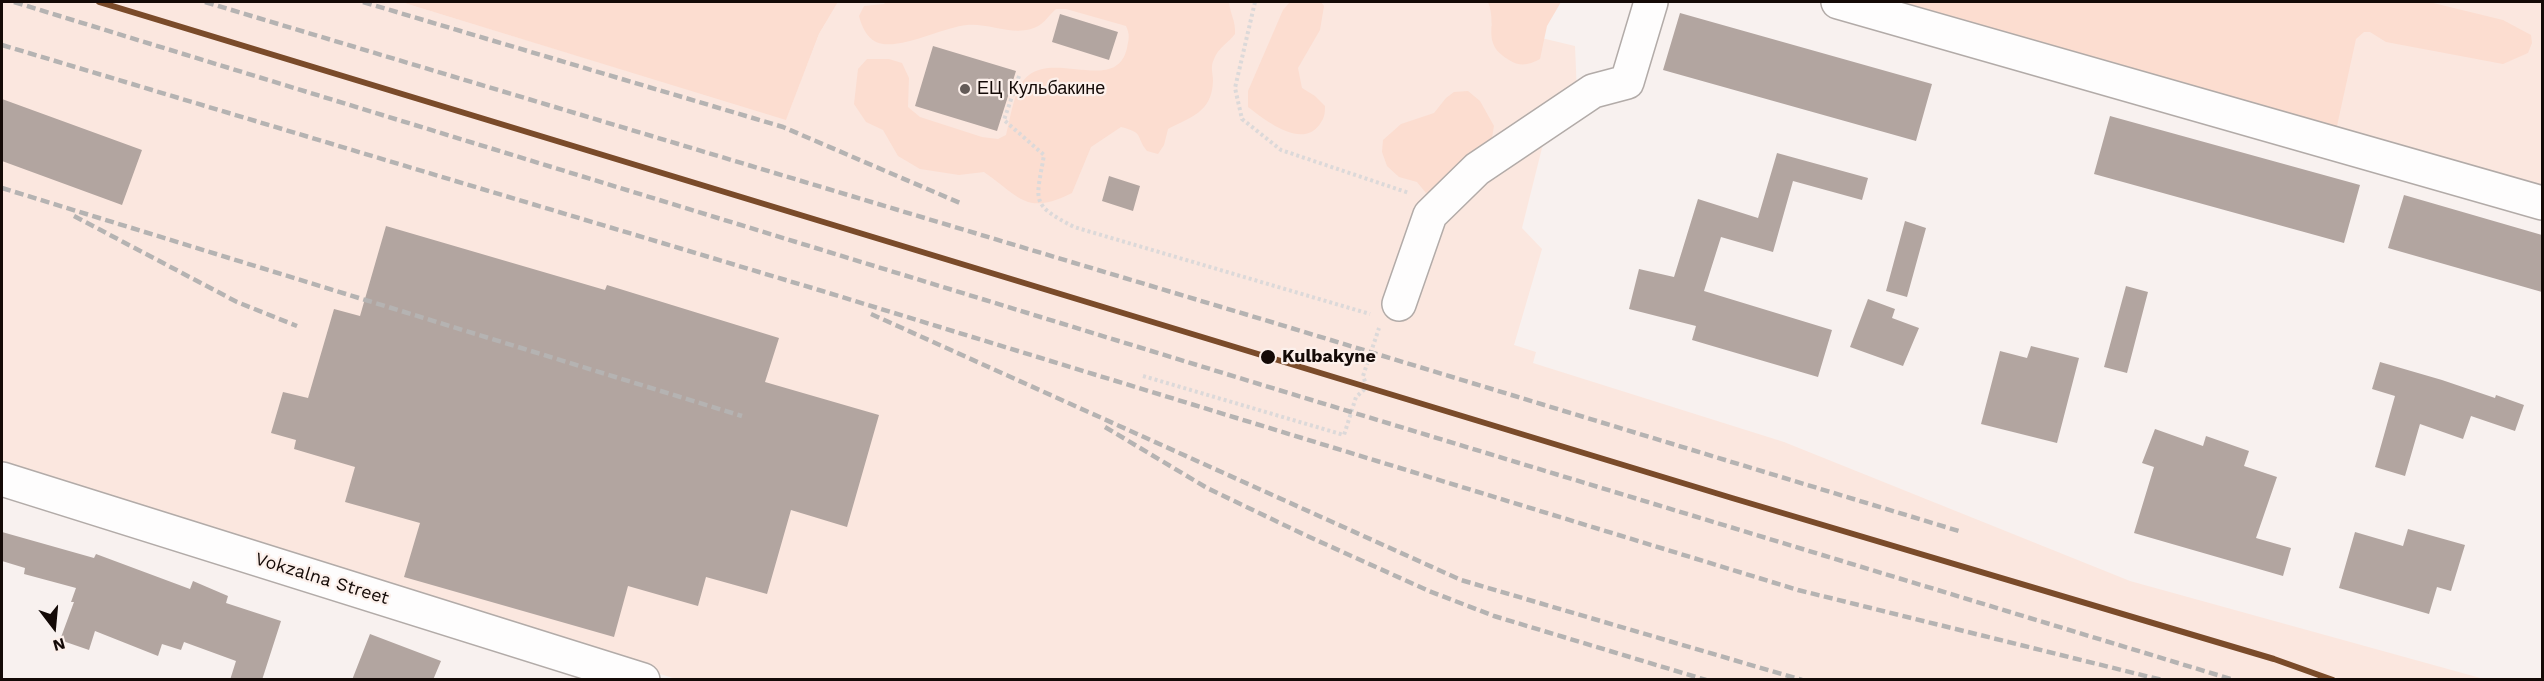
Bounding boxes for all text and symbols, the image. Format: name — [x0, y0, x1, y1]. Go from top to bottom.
place label: ЕЦ Кульбакине — [977, 78, 1105, 100]
marker: ЕЦ Кульбакине — [958, 82, 972, 96]
place label: Kulbakyne — [1282, 346, 1376, 368]
marker: Kulbakyne — [1259, 348, 1277, 366]
street label: Vokzalna Street — [252, 548, 392, 610]
north arrow — [24, 597, 84, 657]
text: N — [51, 634, 67, 656]

